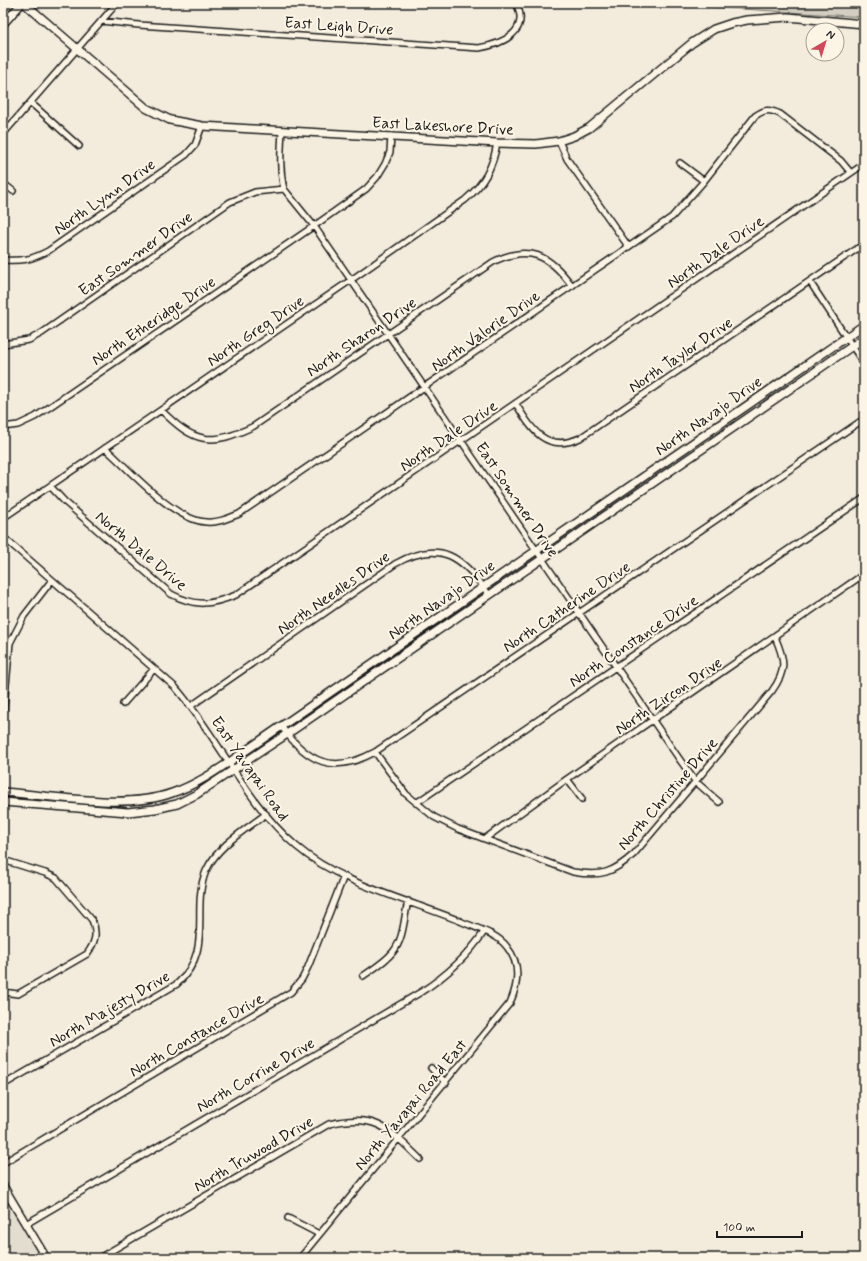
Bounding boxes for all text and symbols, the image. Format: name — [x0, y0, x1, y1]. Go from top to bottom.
street label: East Leigh Drive — [283, 12, 394, 41]
north arrow — [805, 22, 845, 62]
text: N — [823, 27, 838, 43]
street label: East Lakeshore Drive — [372, 112, 514, 141]
street label: North Lynn Drive — [50, 154, 160, 240]
street label: East Sommer Drive — [75, 207, 197, 302]
street label: North Dale Drive — [663, 211, 769, 293]
street label: North Etheridge Drive — [88, 272, 221, 371]
street label: North Valorie Drive — [427, 285, 545, 377]
street label: North Greg Drive — [203, 291, 309, 372]
street label: North Sharon Drive — [303, 293, 421, 382]
street label: North Taylor Drive — [625, 313, 737, 398]
street label: North Navajo Drive — [651, 371, 767, 461]
street label: North Dale Drive — [396, 396, 502, 477]
street label: East Sommer Drive — [470, 438, 563, 562]
street label: North Dale Drive — [91, 507, 191, 596]
street label: North Needles Drive — [273, 546, 394, 640]
street label: North Navajo Drive — [384, 555, 500, 645]
street label: North Catherine Drive — [499, 557, 635, 658]
street label: North Constance Drive — [565, 590, 703, 692]
street label: North Zircon Drive — [611, 652, 727, 740]
street label: East Yavapai Road — [206, 712, 294, 825]
street label: North Christine Drive — [613, 733, 723, 855]
street label: North Majesty Drive — [46, 966, 174, 1052]
street label: North Constance Drive — [126, 988, 268, 1082]
street label: North Corrine Drive — [193, 1033, 319, 1118]
street label: North Yavapai Road East — [350, 1035, 472, 1175]
street label: North Truwood Drive — [190, 1111, 318, 1197]
scale bar — [717, 1213, 802, 1239]
text: 100 m — [723, 1220, 755, 1236]

